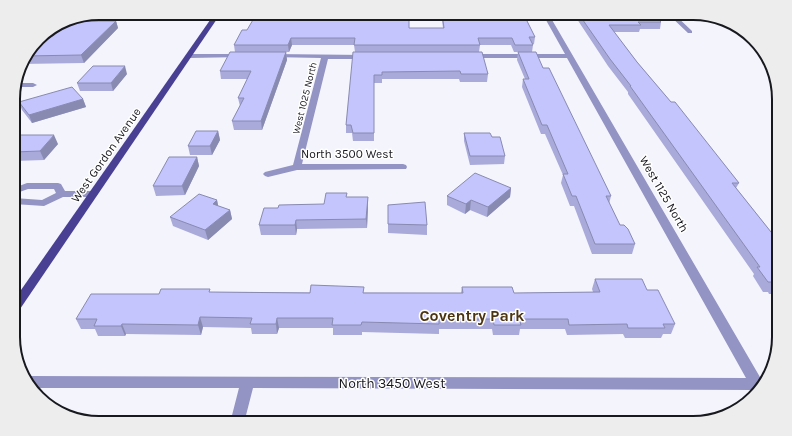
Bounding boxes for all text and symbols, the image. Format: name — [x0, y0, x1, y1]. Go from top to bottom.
street label: West 1025 North — [290, 61, 320, 136]
street label: West Gordon Avenue — [68, 105, 144, 205]
street label: North 3500 West — [301, 147, 393, 161]
street label: West 1125 North — [637, 153, 691, 235]
district label: Coventry Park — [419, 306, 525, 325]
street label: North 3450 West — [339, 375, 445, 392]

